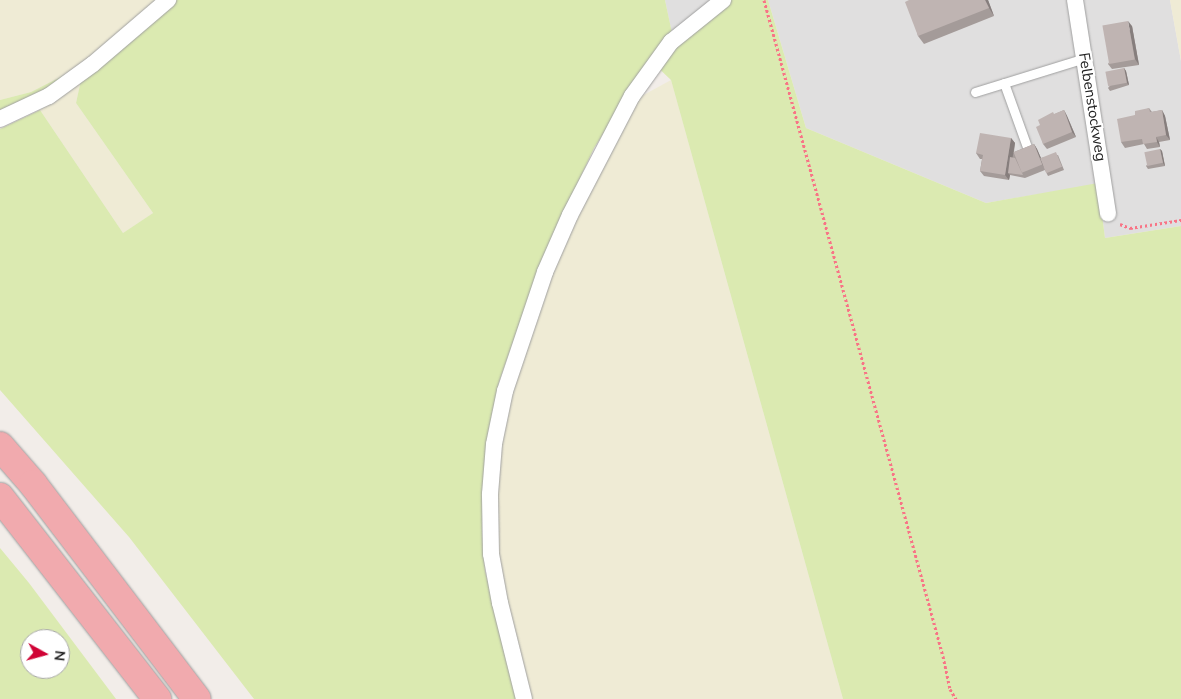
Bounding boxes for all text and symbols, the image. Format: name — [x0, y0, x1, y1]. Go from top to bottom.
street label: Felbenstockweg — [1075, 51, 1109, 163]
north arrow — [20, 629, 70, 679]
text: N — [49, 649, 69, 662]

